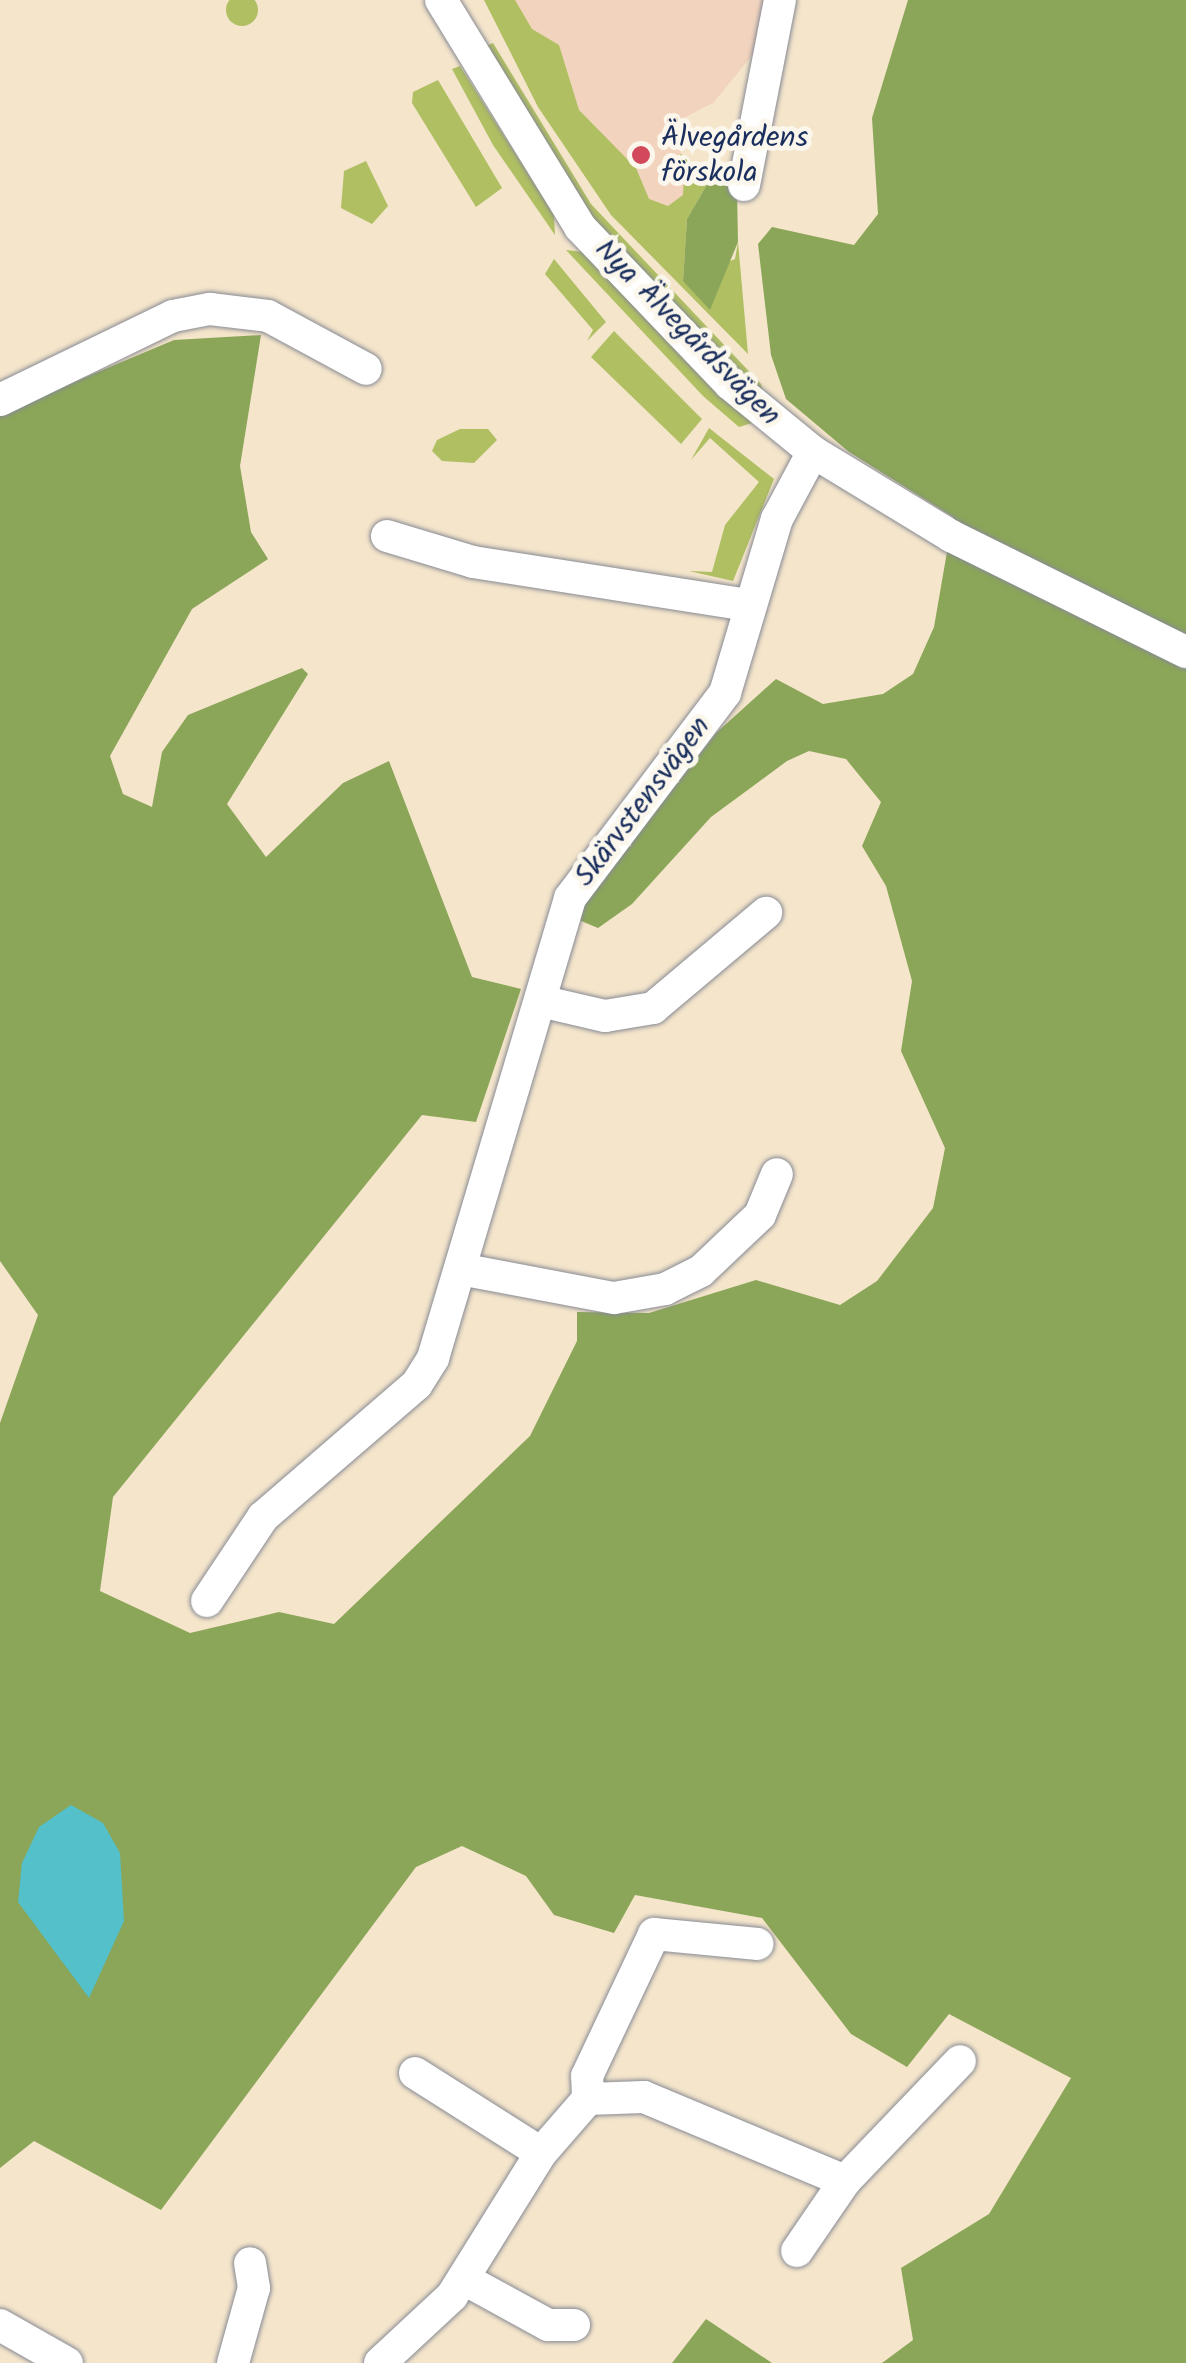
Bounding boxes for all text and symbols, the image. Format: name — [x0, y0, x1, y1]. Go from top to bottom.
place label: Älvegårdens förskola — [661, 120, 808, 190]
marker: Älvegårdens förskola — [630, 144, 652, 166]
street label: Nya Älvegårdsvägen — [586, 232, 788, 434]
street label: Skärvstensvägen — [567, 710, 719, 894]

